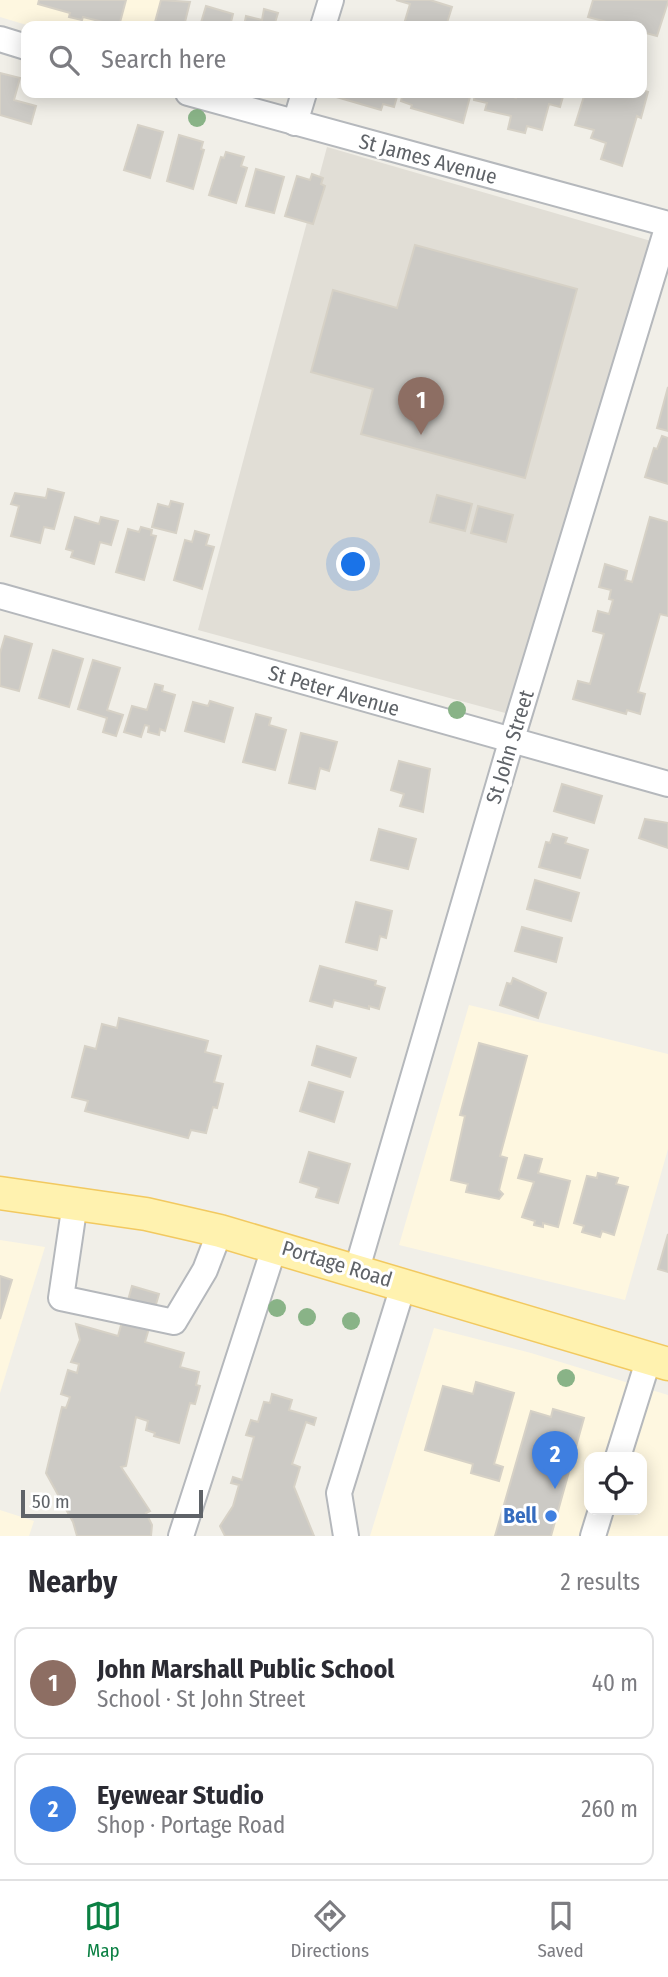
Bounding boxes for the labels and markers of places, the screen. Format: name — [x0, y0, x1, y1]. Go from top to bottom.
pin: 1 — [398, 377, 444, 435]
pin: 2 — [532, 1431, 578, 1489]
place label: Bell — [503, 1503, 537, 1529]
marker: Bell — [543, 1508, 559, 1524]

